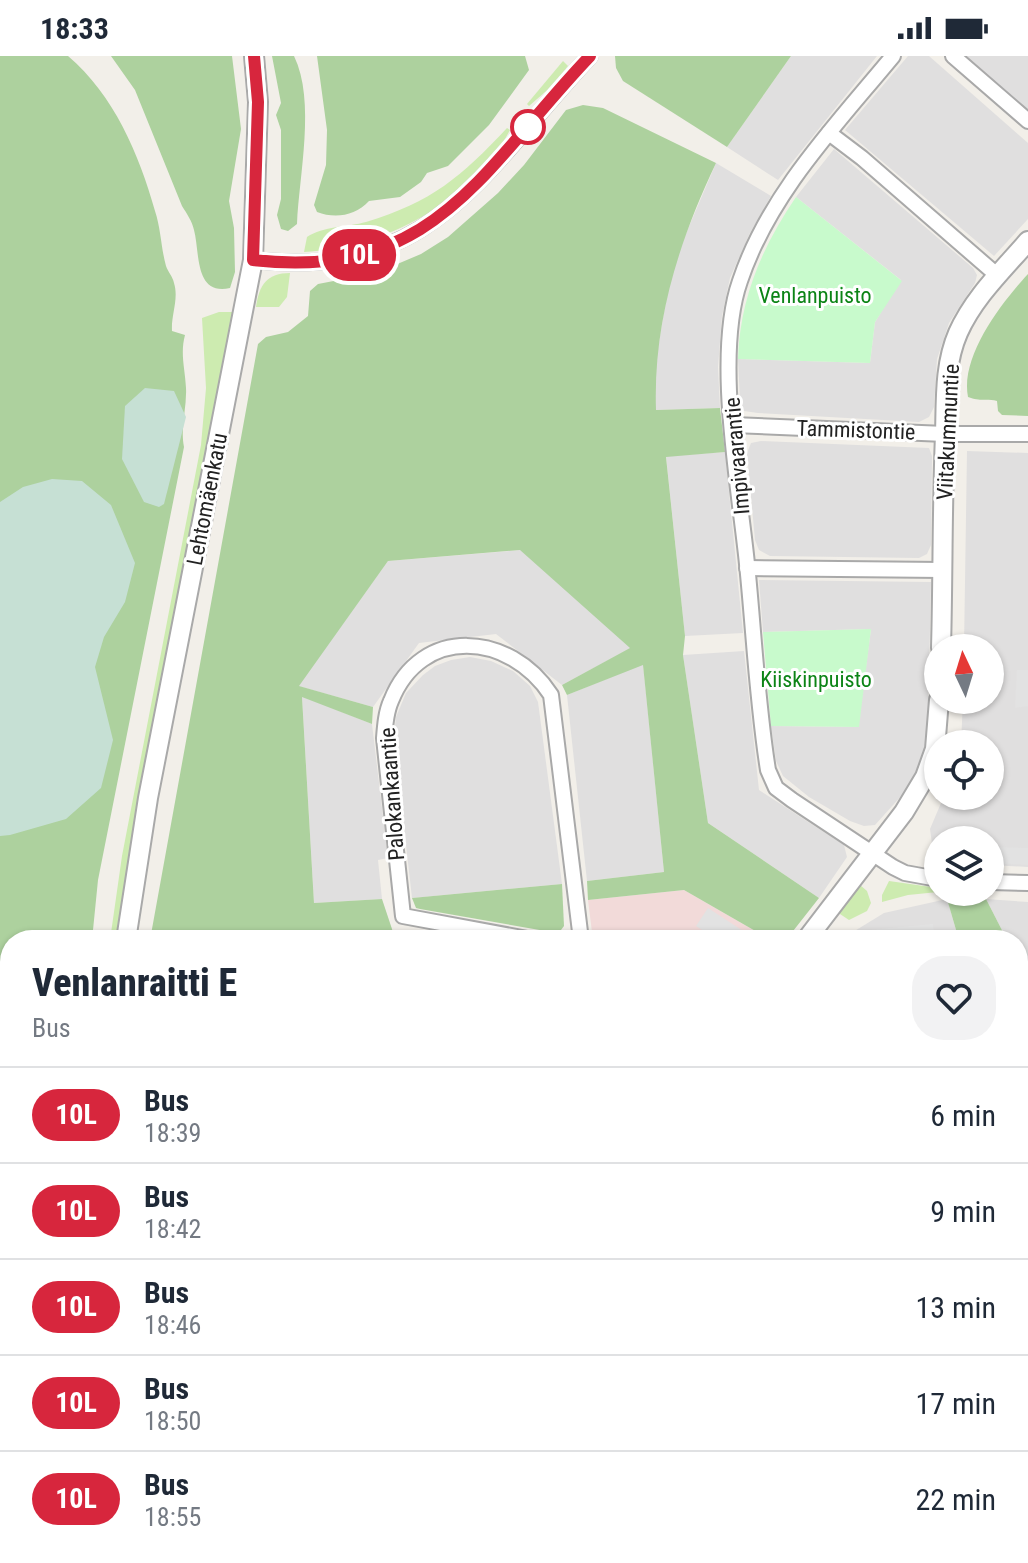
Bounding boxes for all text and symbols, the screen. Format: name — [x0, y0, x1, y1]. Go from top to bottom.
text: 18:33 — [40, 11, 109, 46]
unlabelled marker — [511, 110, 545, 144]
line badge: 10L — [313, 229, 405, 281]
text: 10L — [338, 238, 380, 271]
park label: Venlanpuisto — [759, 283, 871, 308]
street label: Viitakummuntie — [932, 363, 964, 501]
street label: Impivaarantie — [719, 396, 755, 516]
street label: Tammistontie — [796, 415, 916, 445]
street label: Lehtomäenkatu — [182, 431, 232, 567]
north arrow — [924, 634, 1004, 714]
map controls — [924, 634, 1004, 906]
park label: Kiiskinpuisto — [760, 667, 872, 692]
street label: Palokankaantie — [375, 727, 409, 861]
button: locate — [924, 730, 1004, 810]
button: layers — [924, 826, 1004, 906]
button: heart — [912, 956, 996, 1040]
text: Venlanraitti E — [32, 961, 237, 1005]
text: Bus — [32, 1013, 71, 1043]
text: Bus — [144, 1083, 189, 1118]
text: 10L — [55, 1098, 97, 1131]
text: 6 min — [930, 1098, 996, 1133]
text: 18:39 — [144, 1118, 201, 1148]
text: Bus — [144, 1179, 189, 1214]
text: 10L — [55, 1194, 97, 1227]
text: 9 min — [930, 1194, 996, 1229]
text: 18:42 — [144, 1214, 201, 1244]
text: Bus — [144, 1275, 189, 1310]
text: 10L — [55, 1290, 97, 1323]
text: 13 min — [915, 1290, 996, 1325]
text: 18:46 — [144, 1310, 201, 1340]
text: Bus — [144, 1371, 189, 1406]
text: 10L — [55, 1386, 97, 1419]
text: 17 min — [915, 1386, 996, 1421]
text: 18:50 — [144, 1406, 201, 1436]
text: Bus — [144, 1467, 189, 1502]
text: 10L — [55, 1482, 97, 1515]
text: 22 min — [915, 1482, 996, 1517]
text: 18:55 — [144, 1502, 201, 1532]

